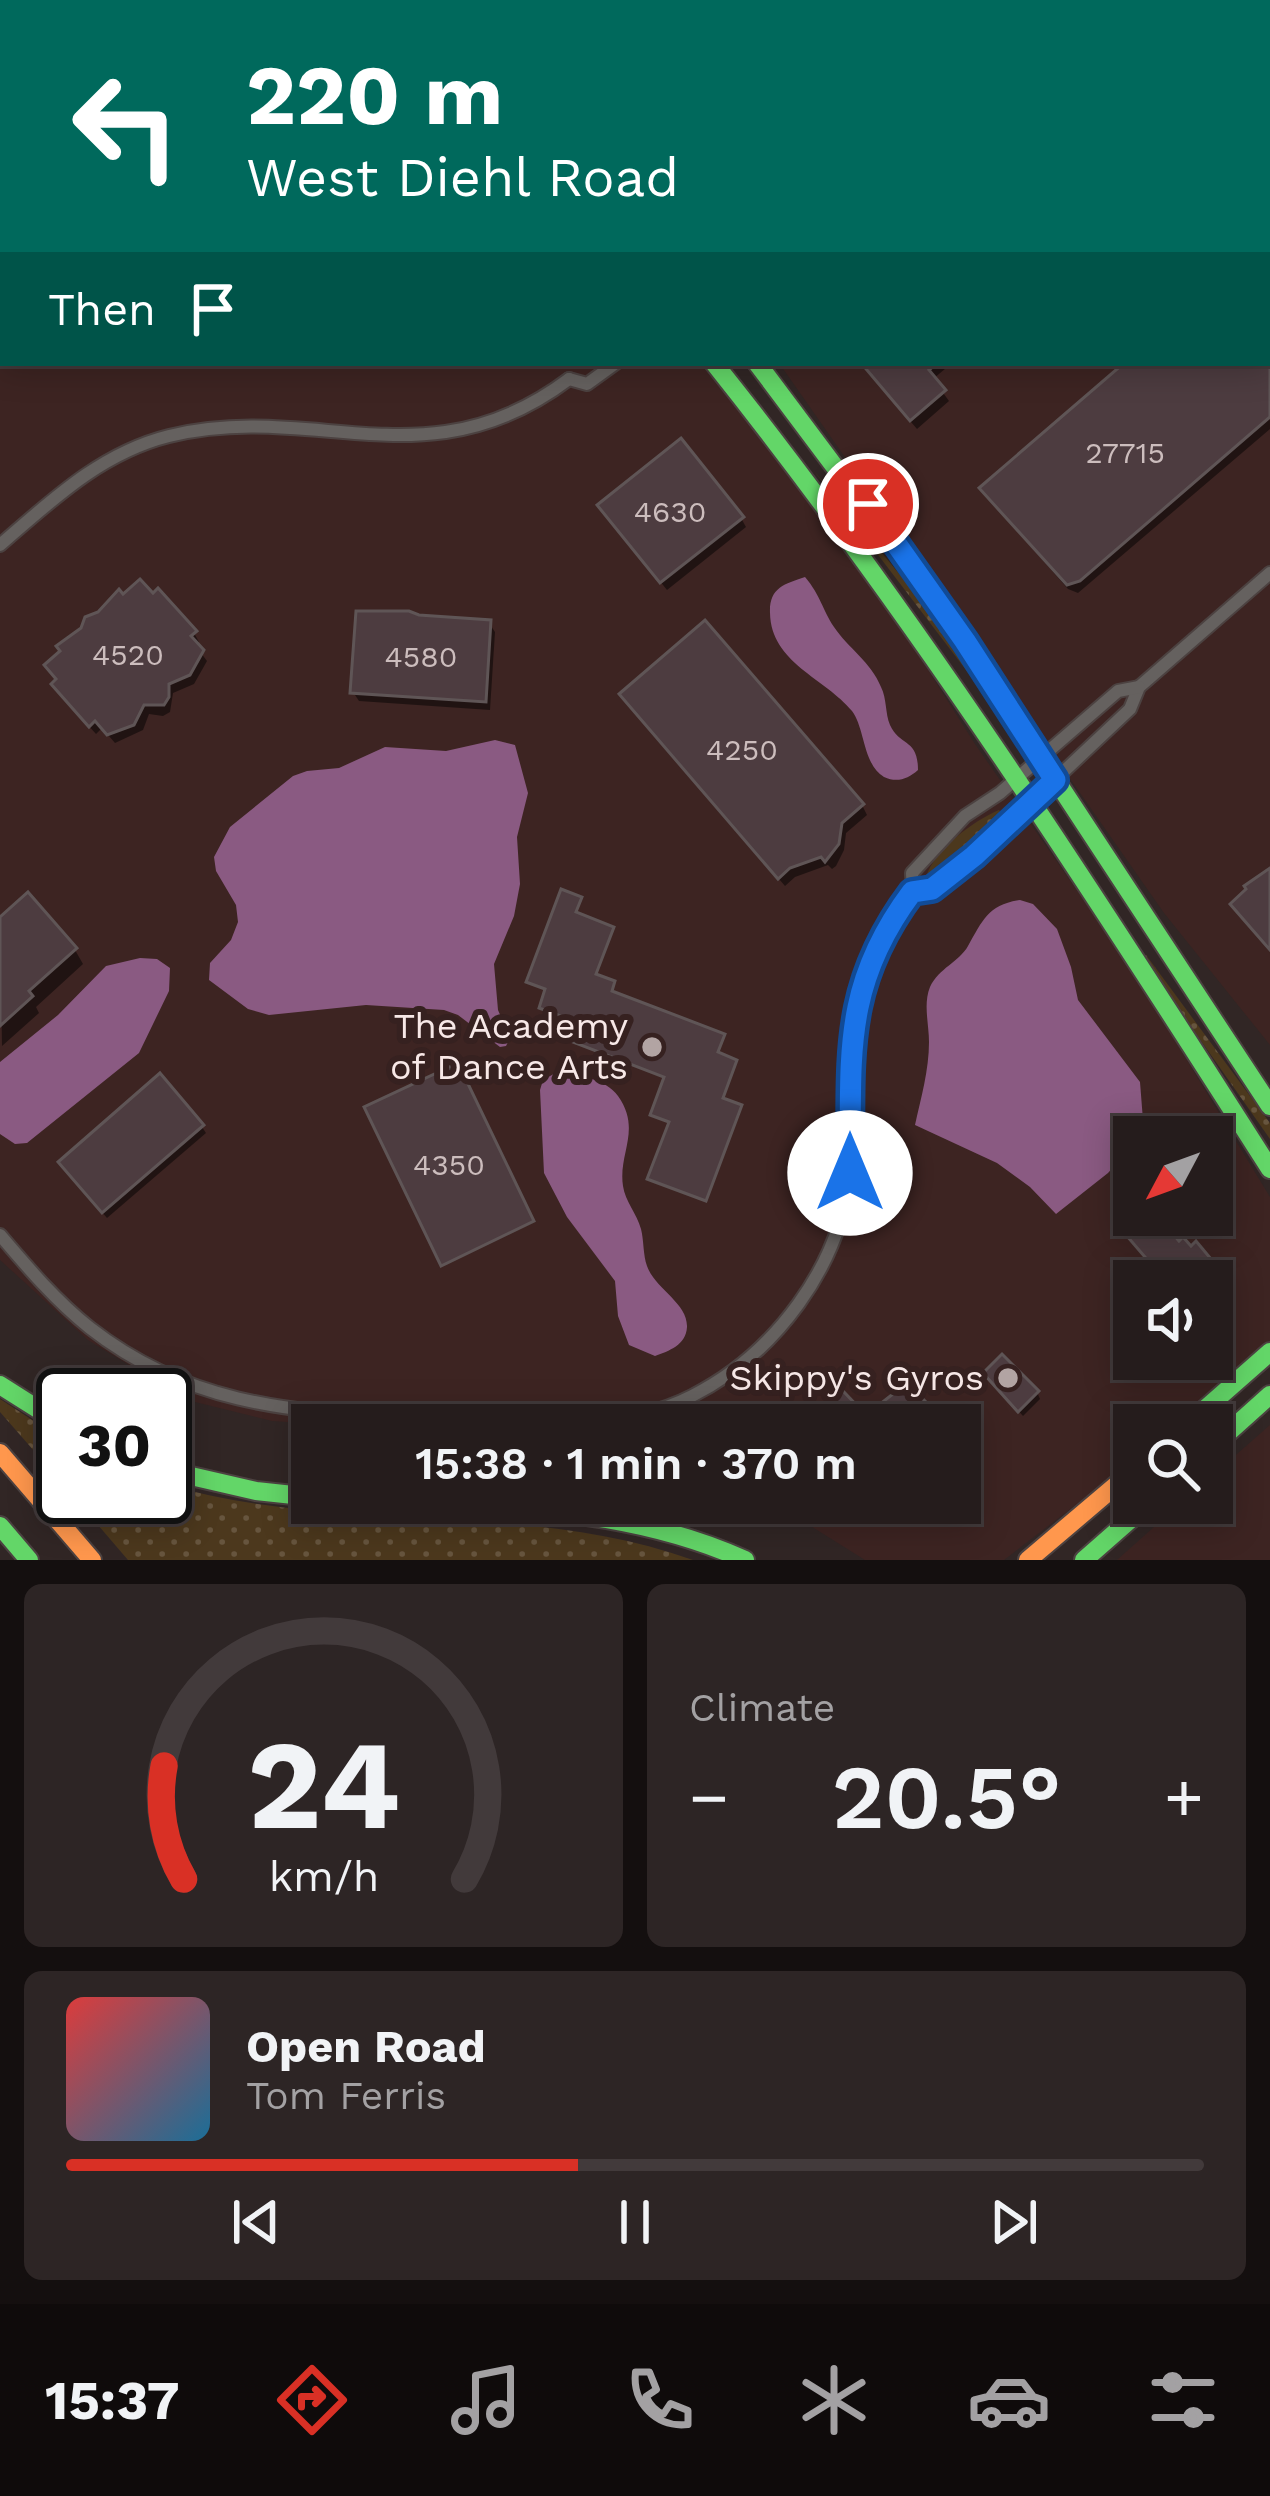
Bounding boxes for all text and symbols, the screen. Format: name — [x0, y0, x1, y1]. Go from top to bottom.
text: 220 m — [246, 46, 503, 144]
icon: left — [48, 48, 204, 204]
text: West Diehl Road — [246, 146, 679, 209]
icon: arrive — [180, 276, 246, 342]
text: Then — [48, 283, 156, 336]
house number: 27715 — [1085, 435, 1165, 470]
pin — [817, 453, 919, 555]
icon: arrive — [835, 471, 901, 537]
house number: 4630 — [634, 494, 706, 529]
house number: 4520 — [92, 637, 164, 672]
house number: 4580 — [385, 639, 457, 674]
house number: 4250 — [706, 732, 778, 767]
place label: The Academy of Dance Arts — [390, 1005, 628, 1088]
marker: The Academy of Dance Arts — [639, 1034, 665, 1060]
position arrow — [787, 1110, 913, 1236]
north arrow — [1113, 1116, 1233, 1236]
map controls — [1113, 1116, 1233, 1524]
house number: 4350 — [413, 1147, 485, 1182]
button: sound — [1113, 1260, 1233, 1380]
place label: Skippy's Gyros — [729, 1357, 984, 1399]
marker: Skippy's Gyros — [995, 1365, 1021, 1391]
speed limit sign: 30 — [36, 1368, 192, 1524]
button: search — [1113, 1404, 1233, 1524]
text: 15:38 · 1 min · 370 m — [415, 1437, 857, 1490]
text: Climate — [689, 1685, 835, 1730]
text: 24 — [247, 1712, 400, 1858]
text: 20.5° — [831, 1744, 1062, 1850]
text: − — [689, 1759, 729, 1836]
text: + — [1164, 1759, 1204, 1836]
text: km/h — [268, 1850, 379, 1900]
text: Open Road — [246, 2020, 486, 2073]
text: Tom Ferris — [246, 2073, 446, 2118]
icon: previous — [223, 2189, 289, 2255]
icon: pause — [602, 2189, 668, 2255]
icon: next — [981, 2189, 1047, 2255]
icon: directions — [270, 2358, 354, 2442]
icon: music — [444, 2358, 528, 2442]
icon: phone — [618, 2358, 702, 2442]
icon: climate — [792, 2358, 876, 2442]
icon: car — [967, 2358, 1051, 2442]
icon: filters — [1141, 2358, 1225, 2442]
text: 15:37 — [45, 2369, 180, 2432]

